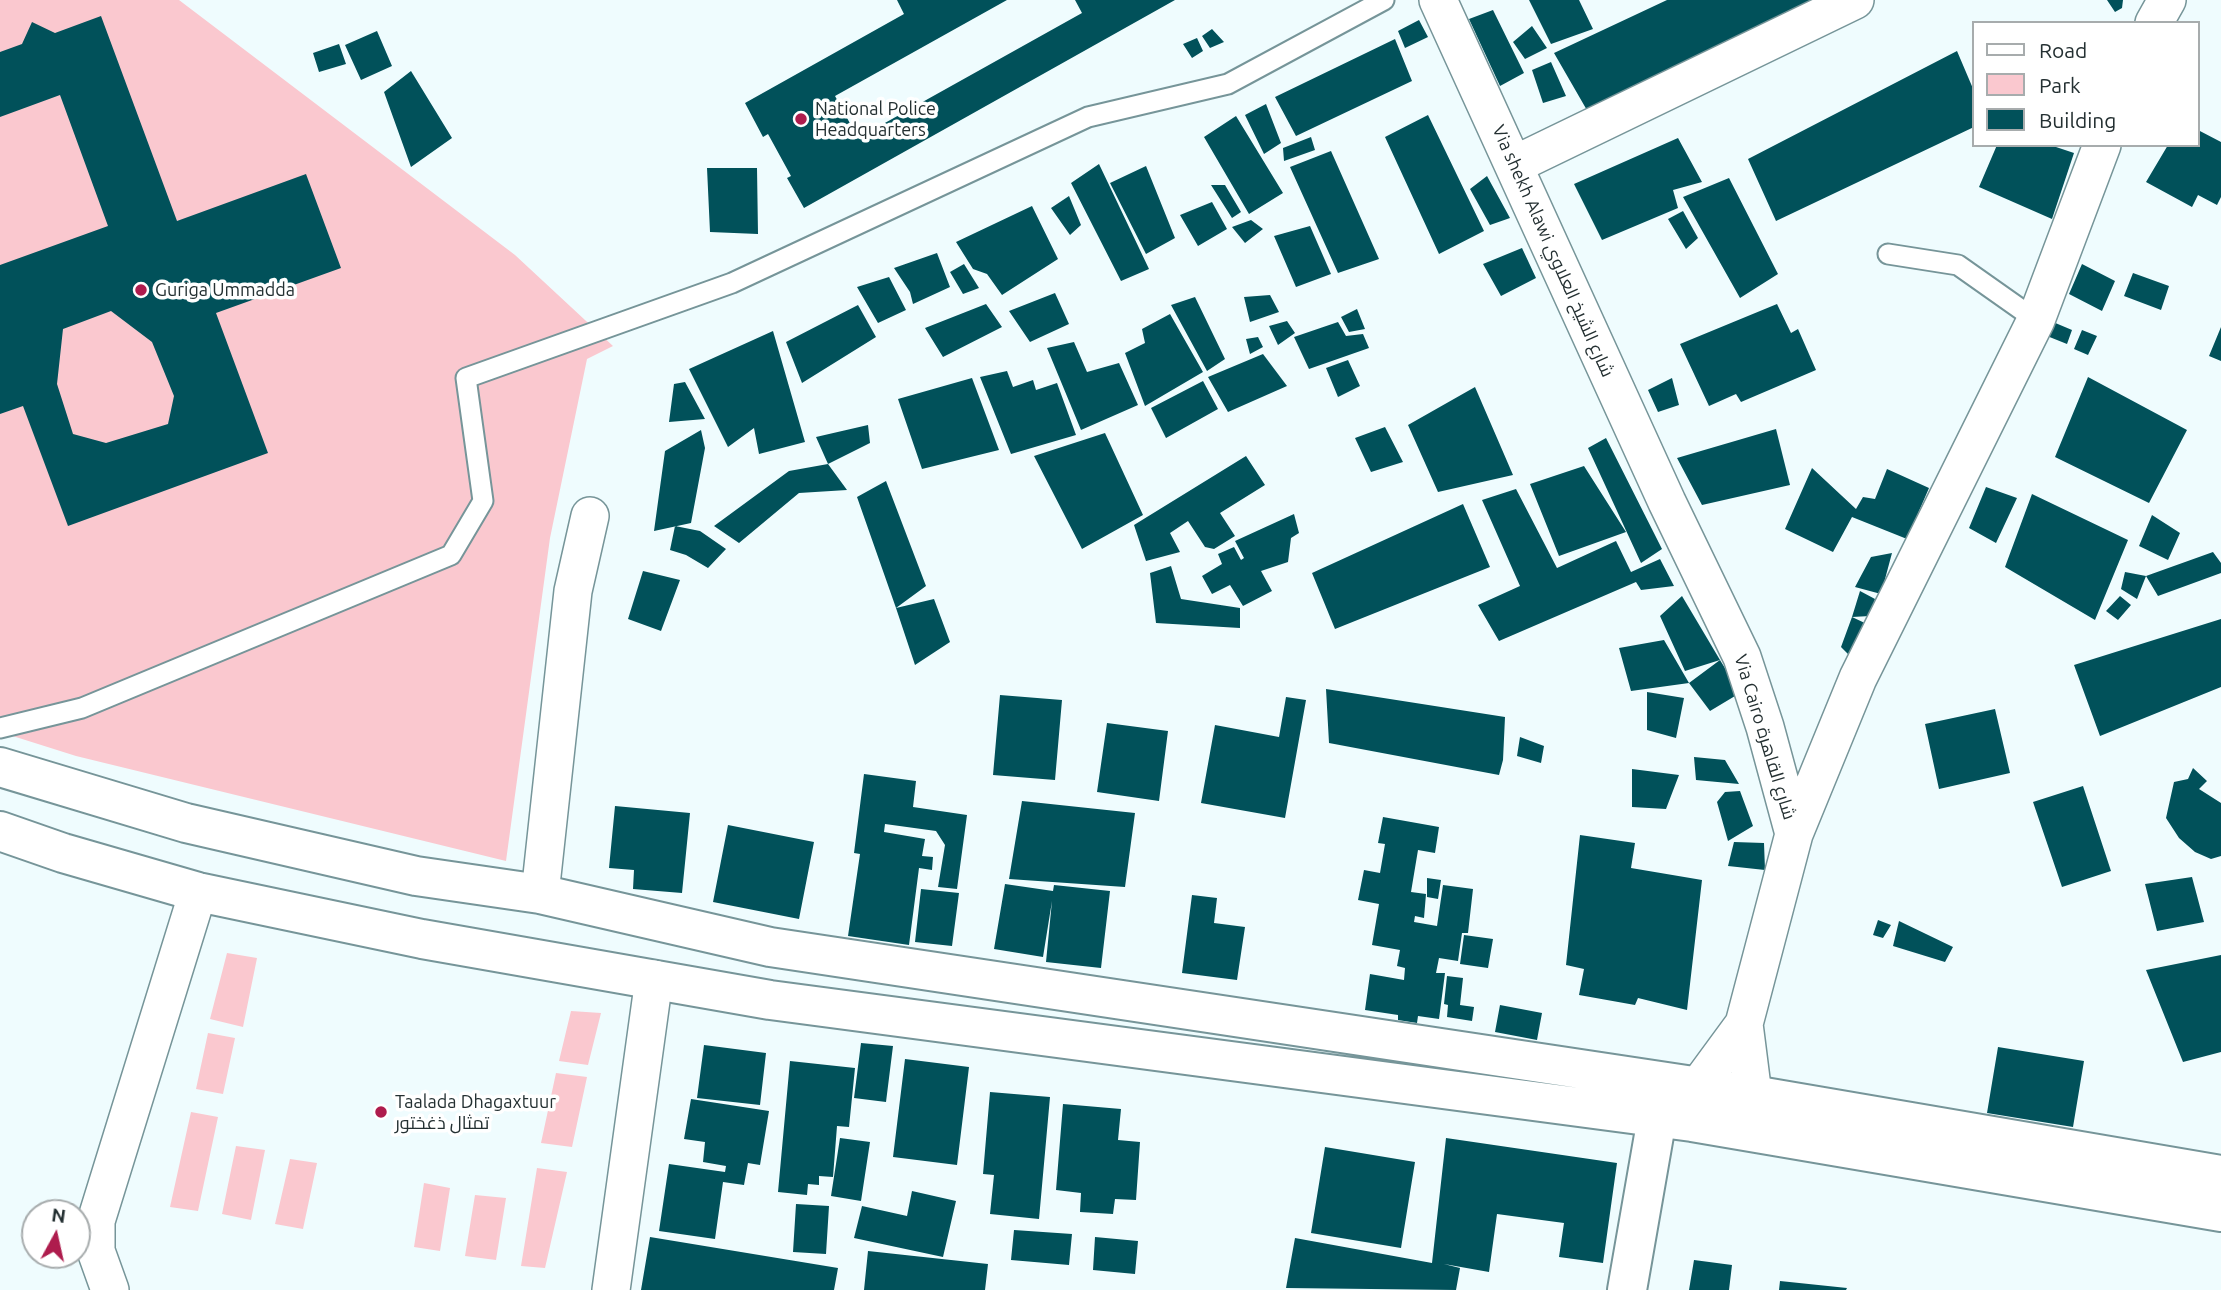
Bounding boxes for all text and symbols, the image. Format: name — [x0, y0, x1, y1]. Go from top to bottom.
legend — [1972, 21, 2200, 147]
text: Road — [2039, 38, 2087, 62]
text: Park — [2039, 73, 2081, 97]
place label: National Police Headquarters — [815, 98, 936, 140]
text: Building — [2039, 108, 2116, 132]
marker: National Police Headquarters — [793, 111, 809, 127]
street label: Via shekh Alawi شارع الشيخ العلاوي — [1487, 122, 1619, 380]
place label: Guriga Ummadda — [155, 279, 295, 301]
marker: Guriga Ummadda — [133, 282, 149, 298]
street label: Via Cairo شارع القاهرة — [1730, 652, 1800, 822]
place label: Taalada Dhagaxtuur تمثال ذغختور — [395, 1091, 556, 1134]
marker: Taalada Dhagaxtuur تمثال ذغختور — [373, 1104, 389, 1120]
north arrow — [21, 1199, 91, 1269]
text: N — [50, 1203, 67, 1227]

